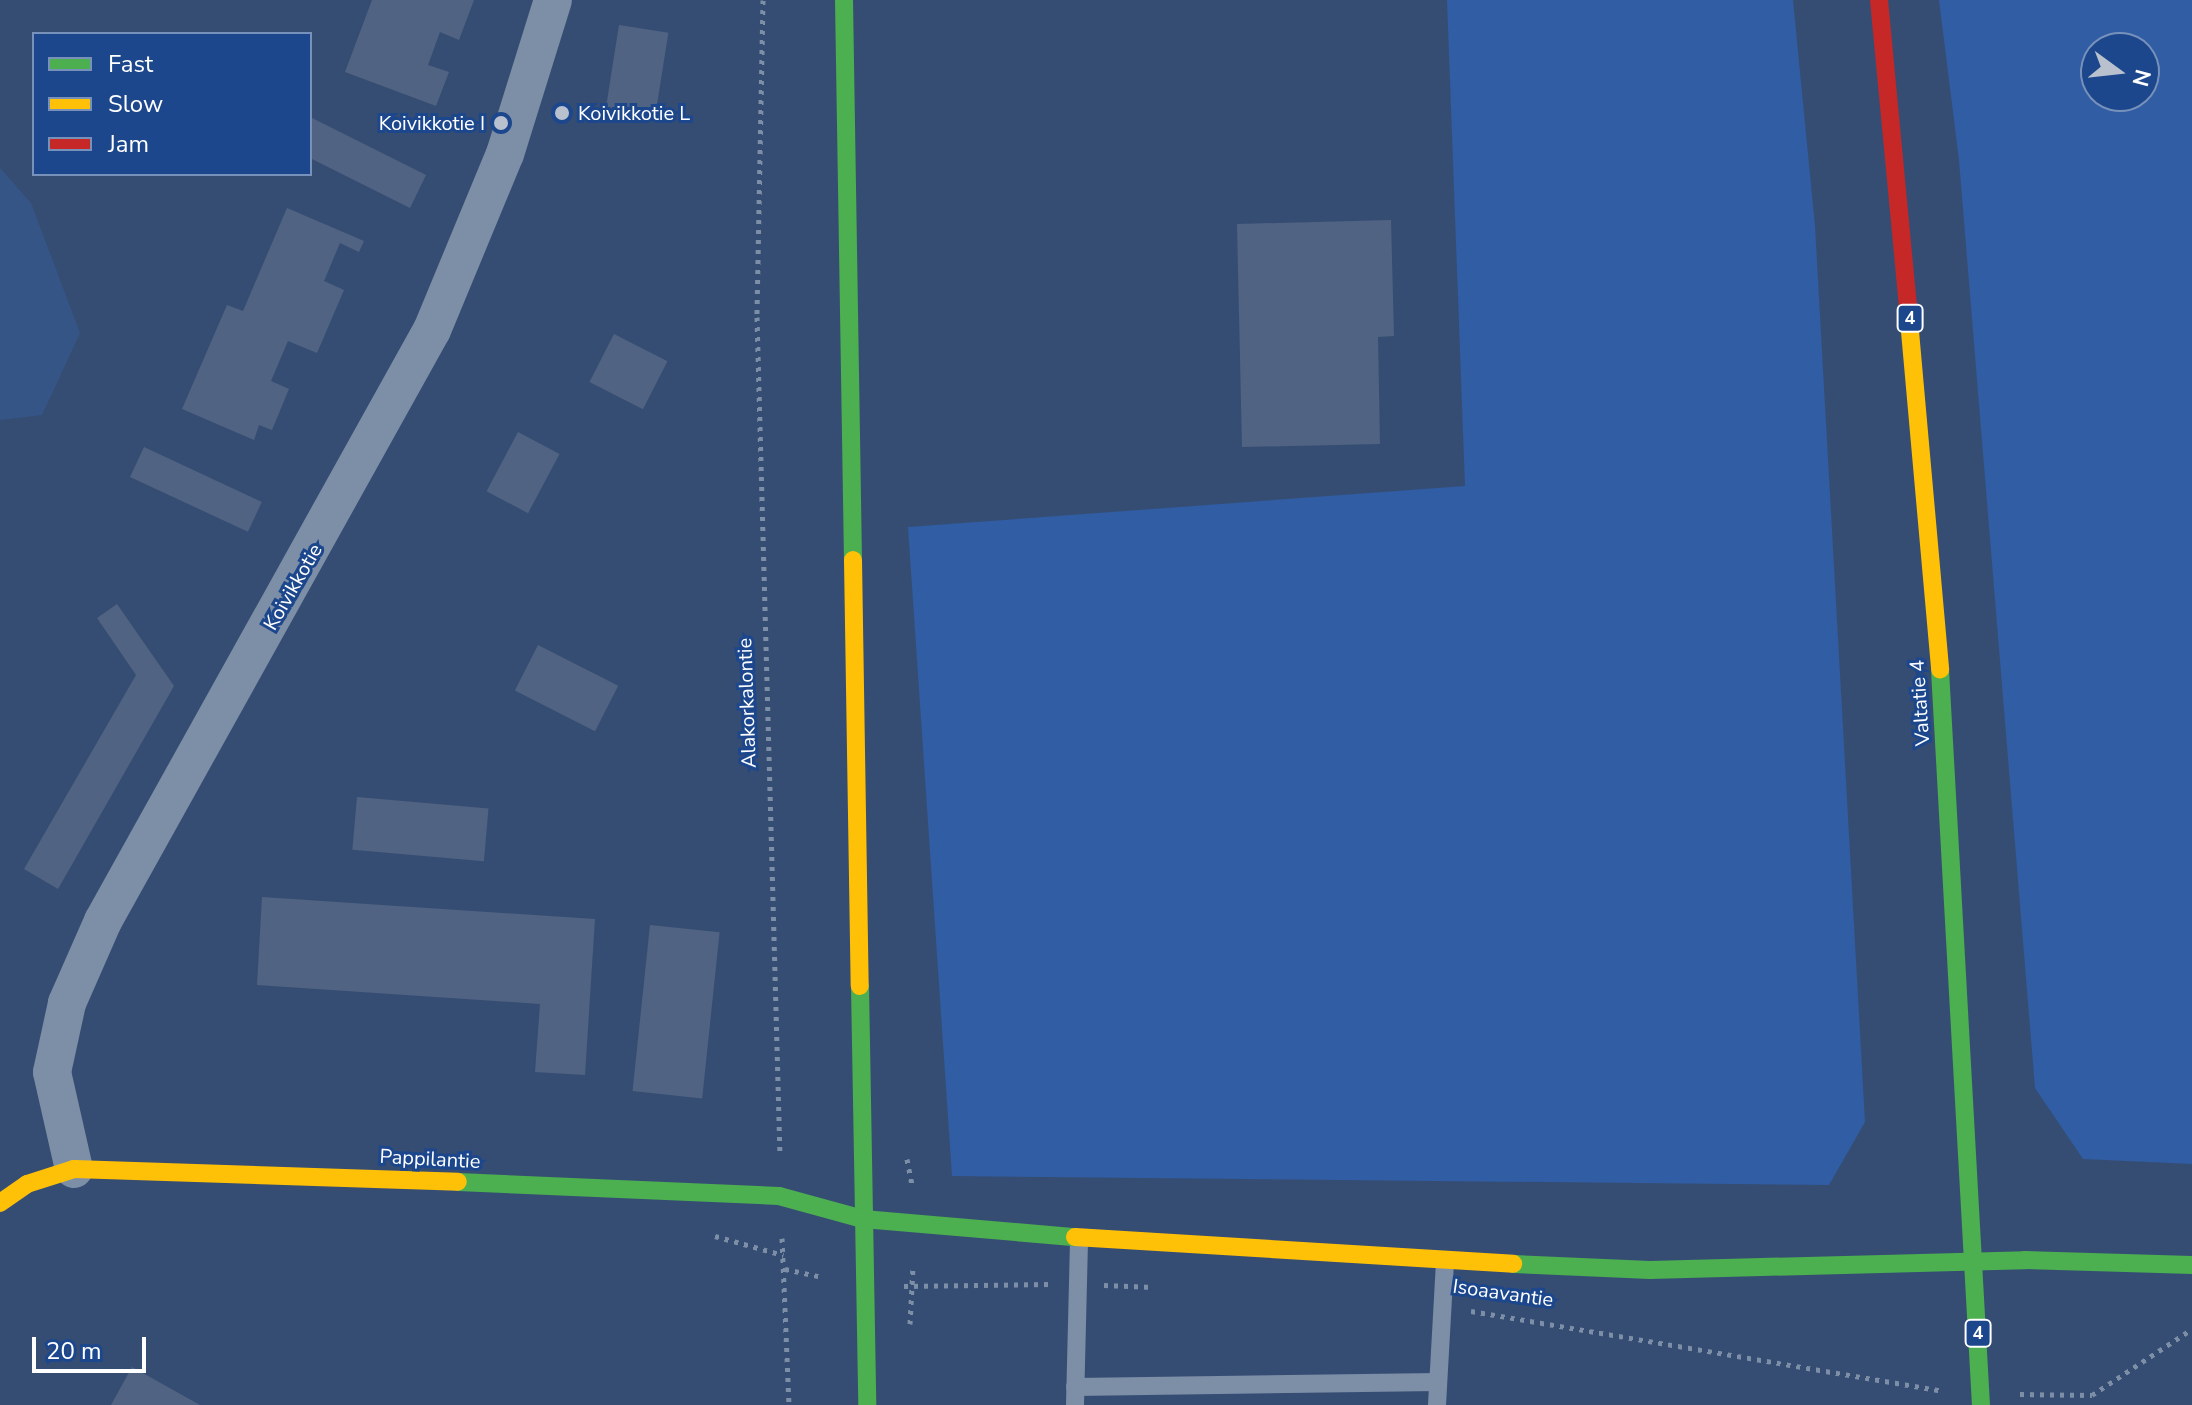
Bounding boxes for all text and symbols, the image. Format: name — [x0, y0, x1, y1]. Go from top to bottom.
legend — [32, 32, 312, 176]
north arrow — [2080, 32, 2160, 112]
text: Fast — [108, 48, 153, 80]
text: N — [2125, 66, 2158, 90]
text: Slow — [108, 88, 163, 120]
place label: Koivikkotie L — [578, 101, 690, 125]
marker: Koivikkotie L — [553, 104, 571, 122]
place label: Koivikkotie I — [379, 111, 485, 135]
marker: Koivikkotie I — [492, 114, 510, 132]
text: Jam — [108, 128, 149, 160]
road number: 4 — [1896, 304, 1924, 332]
street label: Koivikkotie — [259, 539, 327, 635]
street label: Alakorkalontie — [733, 638, 761, 768]
street label: Valtatie 4 — [1905, 659, 1935, 747]
street label: Pappilantie — [379, 1144, 481, 1174]
street label: Isoaavantie — [1451, 1274, 1555, 1312]
road number: 4 — [1964, 1319, 1992, 1347]
scale bar — [36, 1321, 150, 1371]
text: 20 m — [46, 1335, 102, 1367]

